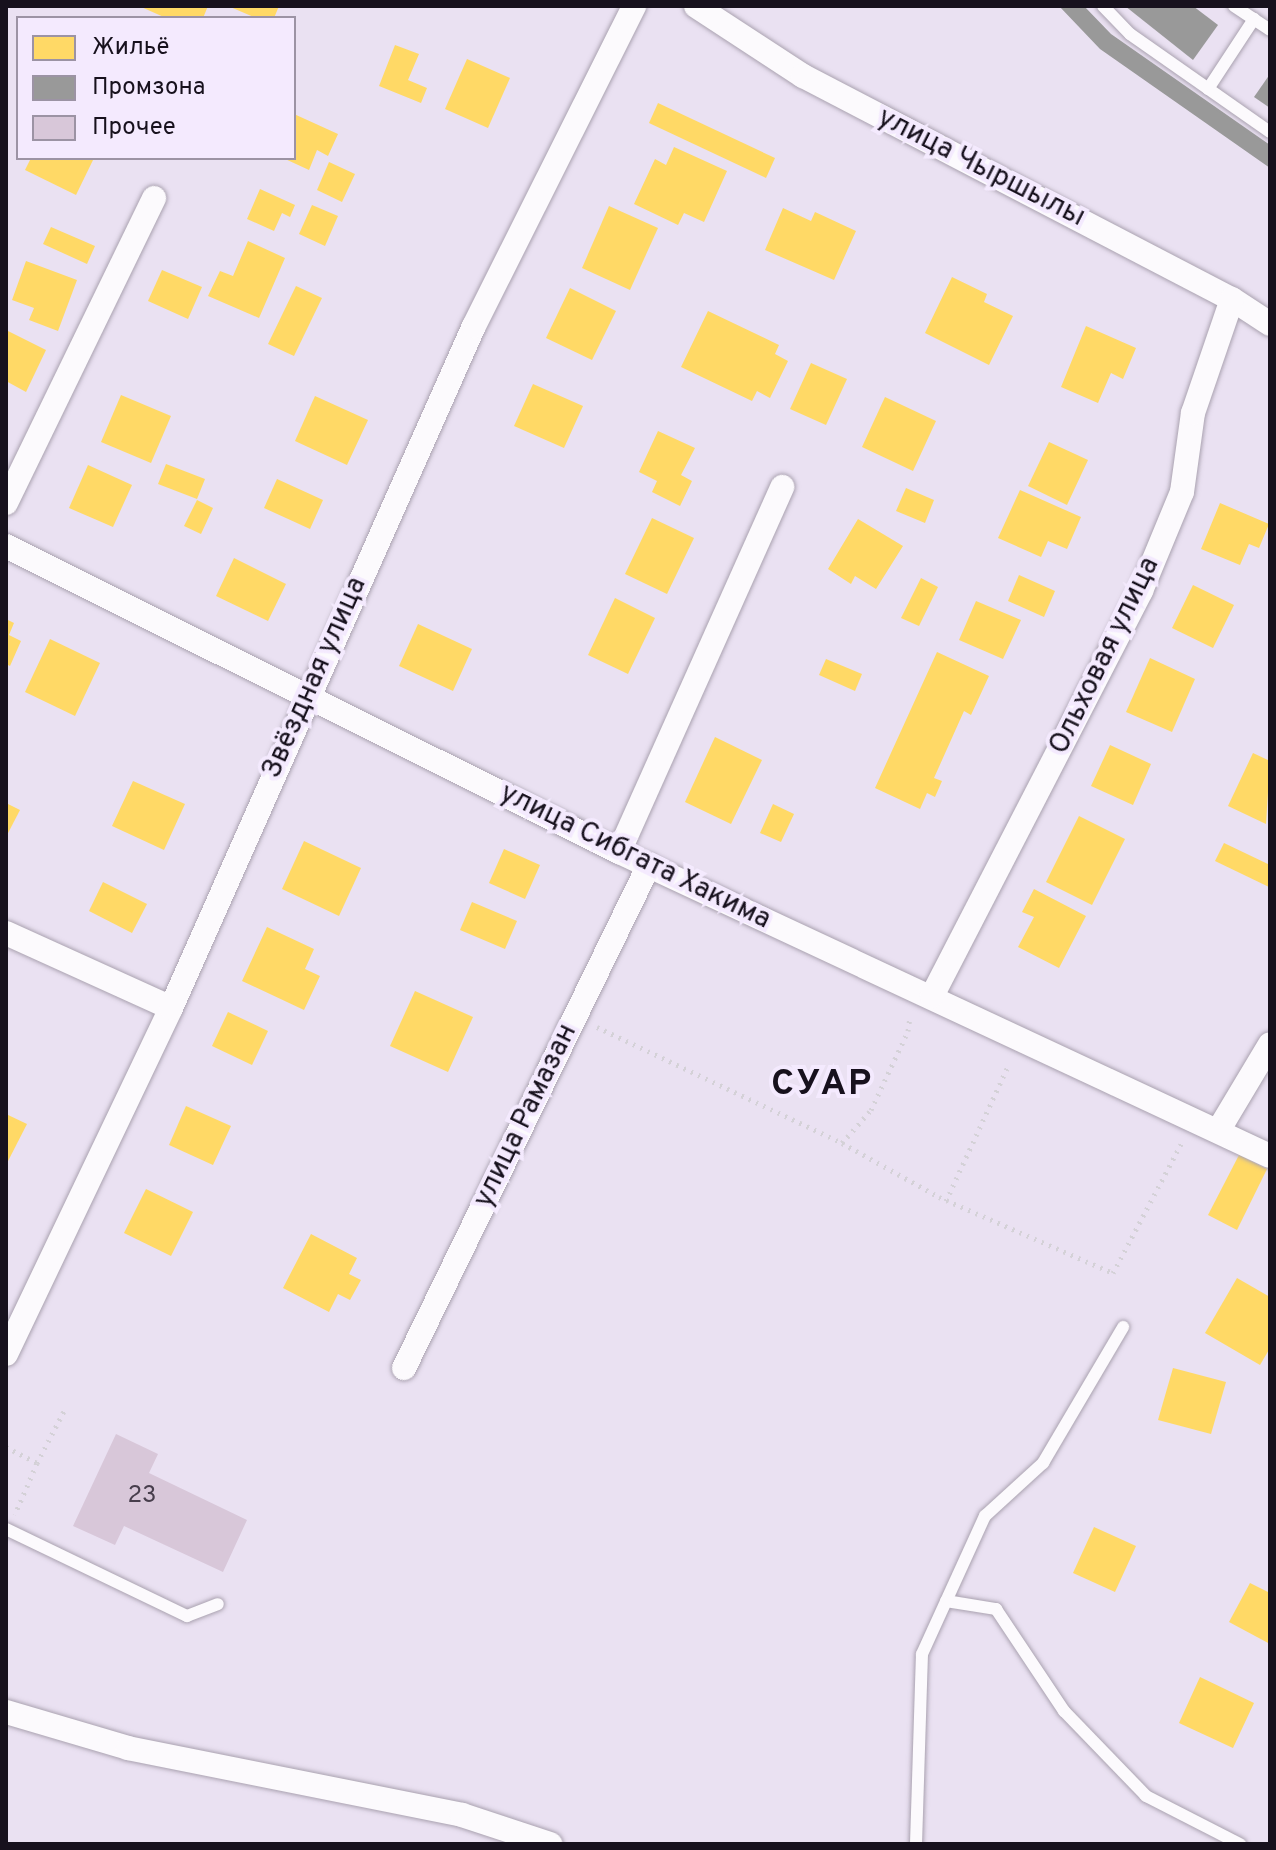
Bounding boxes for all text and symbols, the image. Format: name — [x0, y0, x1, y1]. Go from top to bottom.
legend — [16, 16, 296, 160]
text: Жильё — [92, 33, 169, 63]
text: Промзона — [92, 73, 205, 103]
street label: улица Чыршылы — [872, 101, 1090, 235]
text: Прочее — [92, 113, 176, 143]
street label: Ольховая улица — [1043, 552, 1167, 760]
street label: Звёздная улица — [256, 572, 374, 784]
street label: улица Сибгата Хакима — [494, 777, 776, 937]
street label: улица Рамазан — [467, 1019, 585, 1213]
district label: СУАР — [771, 1064, 873, 1108]
house number: 23 — [127, 1483, 157, 1511]

